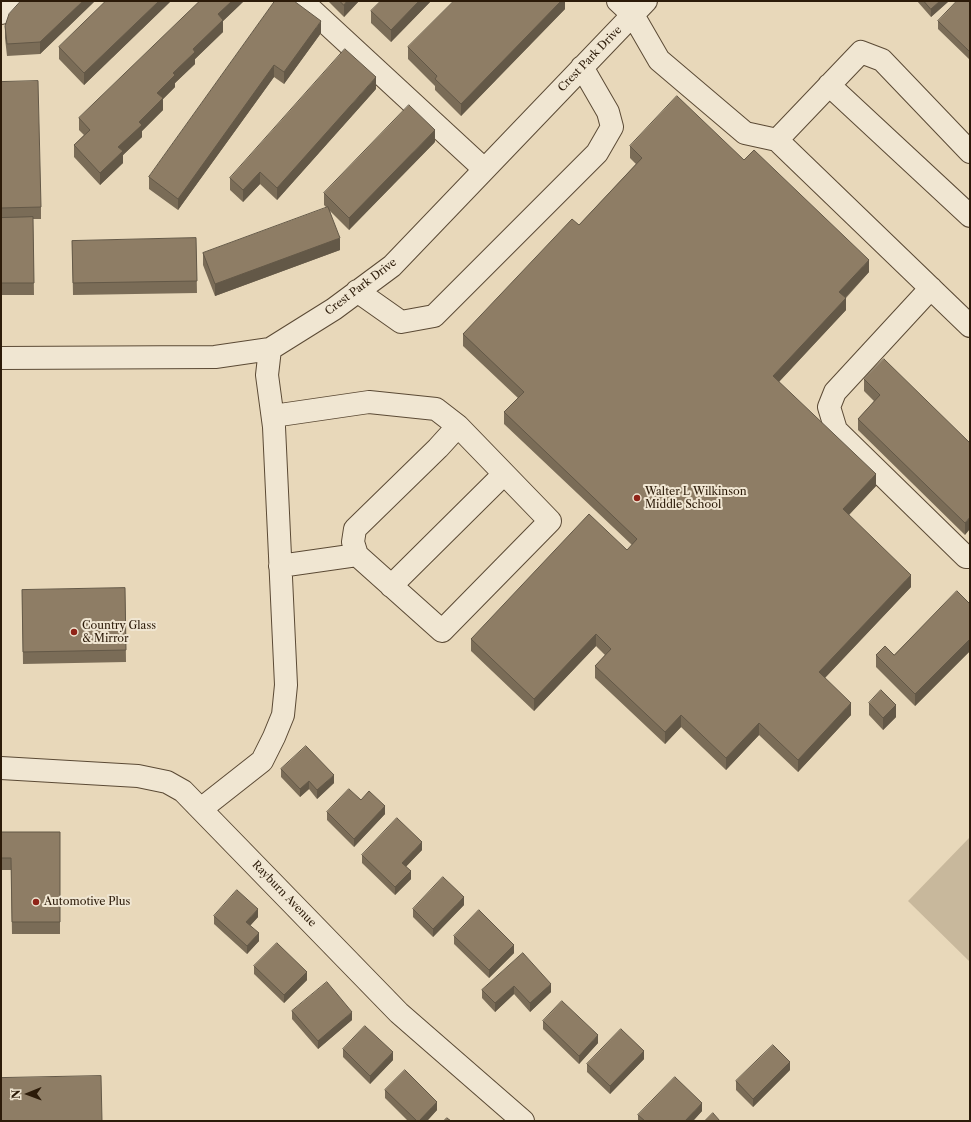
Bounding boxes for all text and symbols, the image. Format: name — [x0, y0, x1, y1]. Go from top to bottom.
street label: Crest Park Drive — [555, 23, 625, 95]
street label: Crest Park Drive — [323, 256, 399, 318]
place label: Walter L Wilkinson Middle School — [645, 485, 747, 511]
marker: Walter L Wilkinson Middle School — [632, 493, 642, 503]
place label: Country Glass & Mirror — [82, 619, 156, 645]
marker: Country Glass & Mirror — [69, 627, 79, 637]
street label: Rayburn Avenue — [249, 858, 319, 930]
place label: Automotive Plus — [44, 895, 130, 909]
marker: Automotive Plus — [31, 897, 41, 907]
north arrow — [8, 1074, 48, 1114]
text: N — [9, 1089, 23, 1099]

